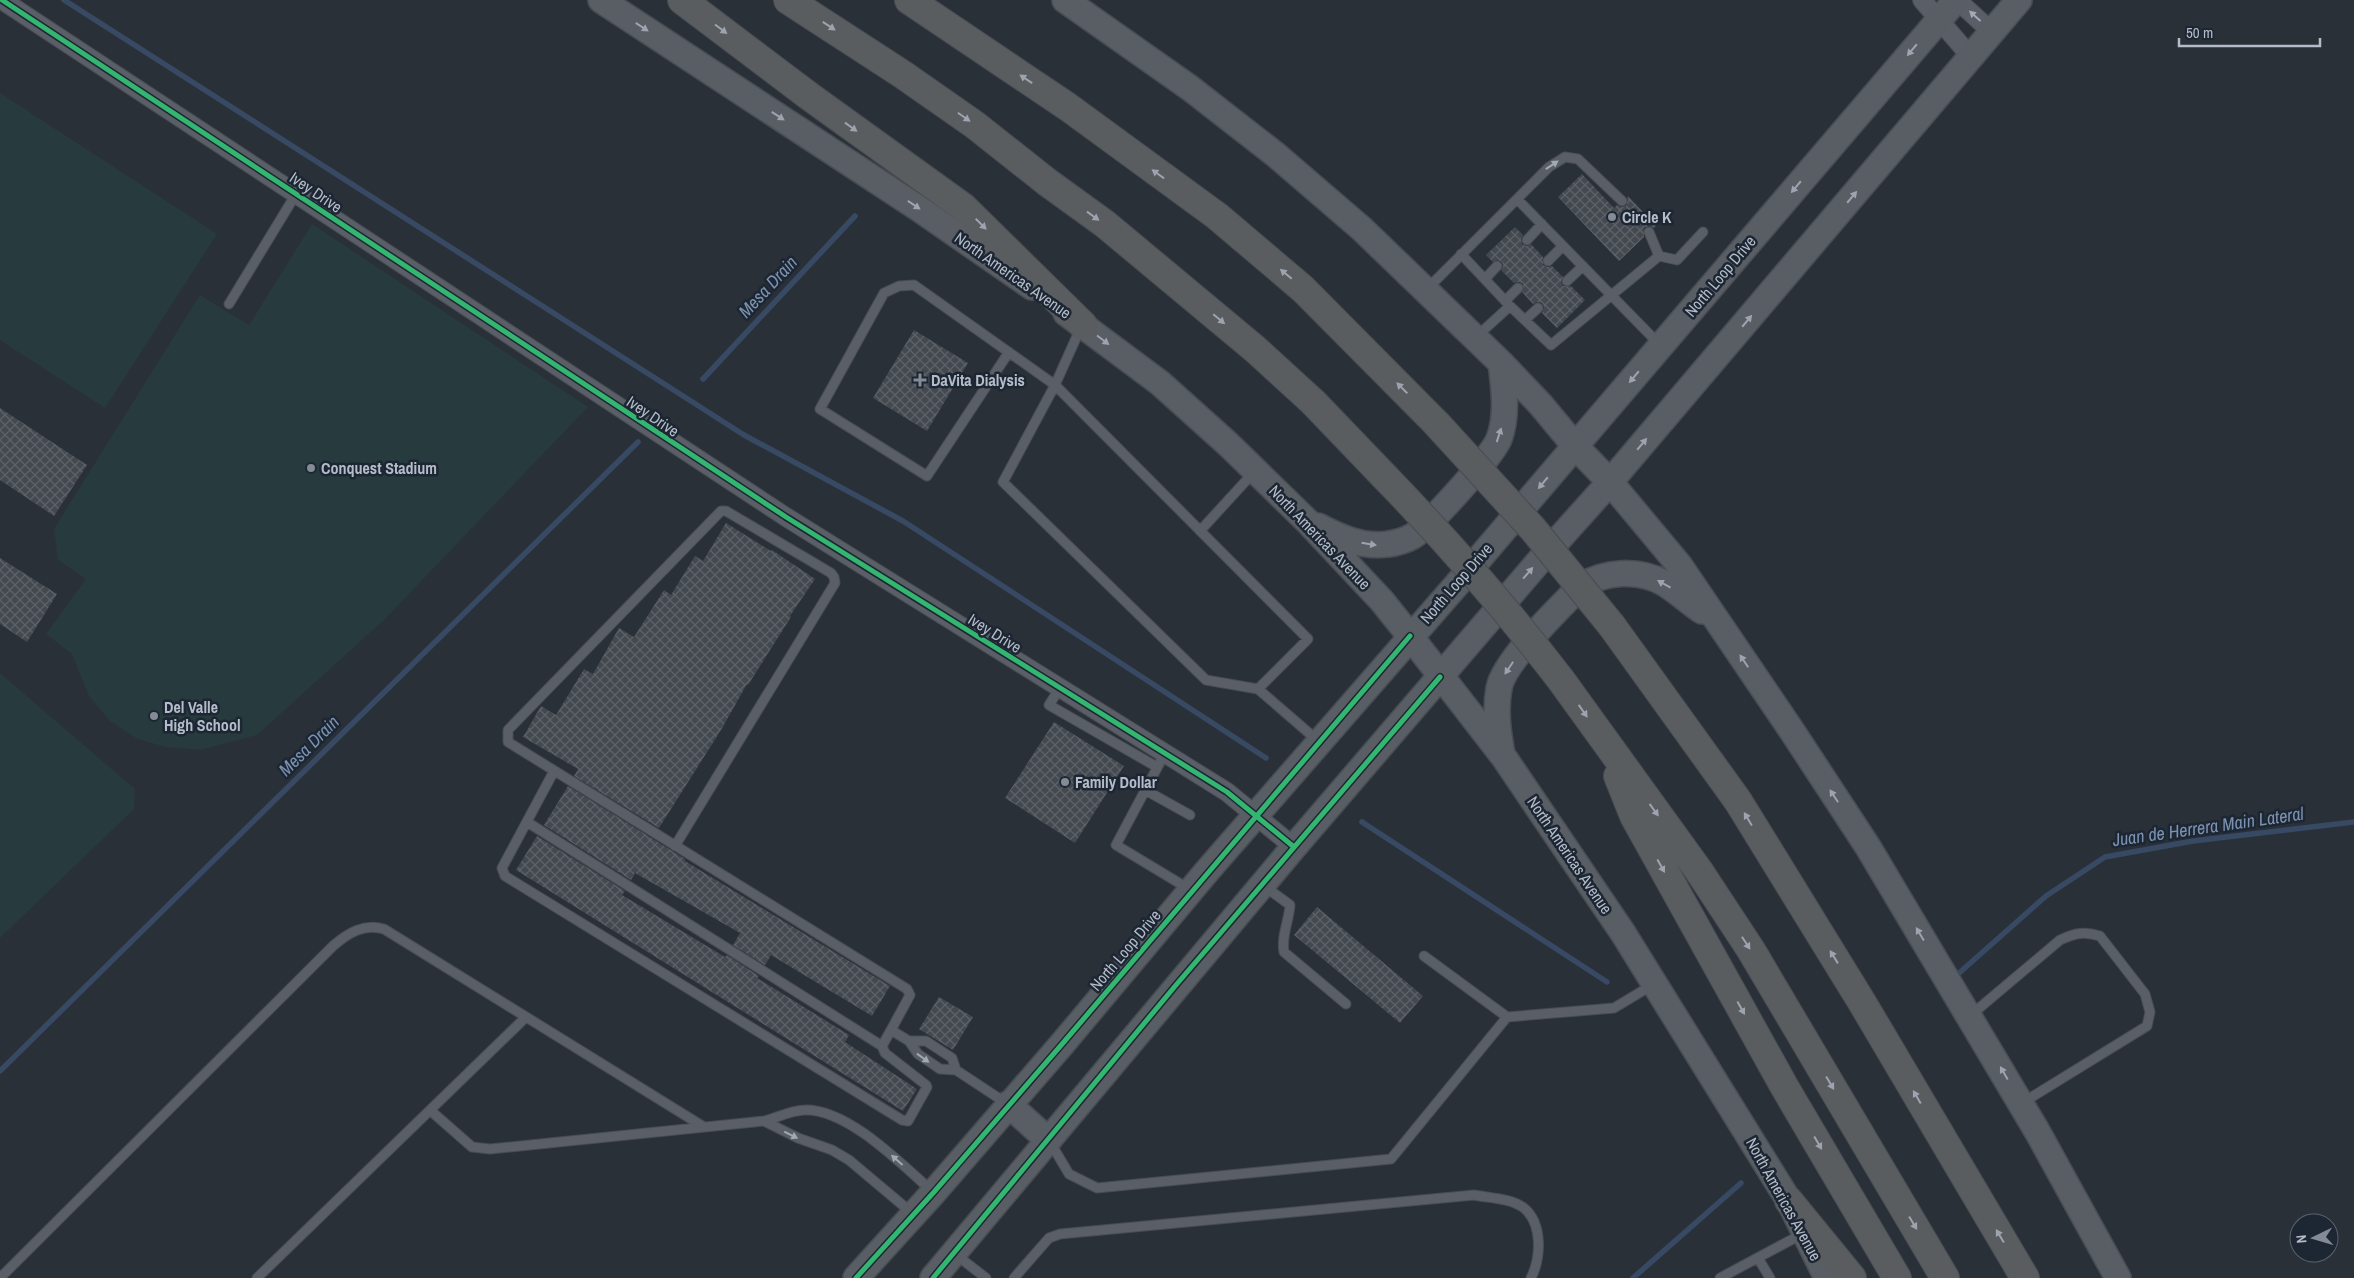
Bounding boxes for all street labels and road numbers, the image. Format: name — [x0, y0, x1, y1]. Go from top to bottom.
street label: Ivey Drive — [285, 166, 347, 218]
street label: North Americas Avenue — [950, 227, 1076, 323]
street label: North Loop Drive — [1679, 231, 1761, 321]
street label: Ivey Drive — [622, 390, 684, 442]
street label: North Americas Avenue — [1264, 480, 1376, 594]
street label: North Loop Drive — [1415, 538, 1497, 628]
street label: Ivey Drive — [964, 608, 1026, 658]
street label: North Americas Avenue — [1522, 792, 1618, 918]
street label: North Loop Drive — [1084, 905, 1166, 995]
street label: North Americas Avenue — [1741, 1133, 1827, 1265]

